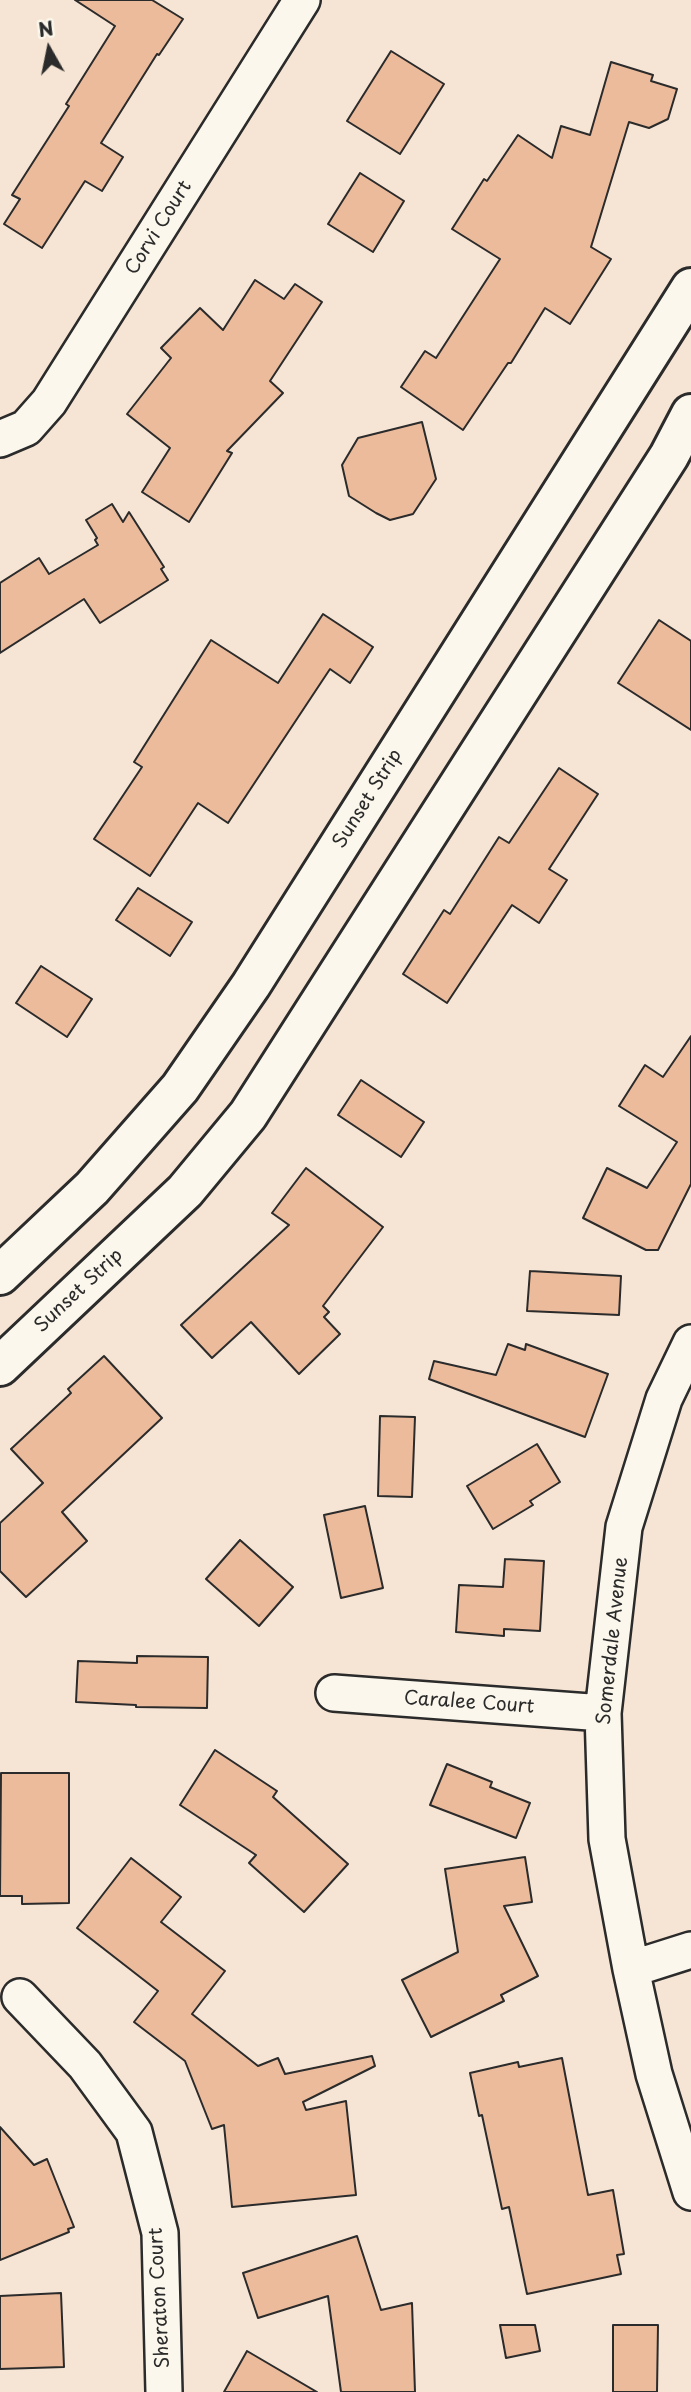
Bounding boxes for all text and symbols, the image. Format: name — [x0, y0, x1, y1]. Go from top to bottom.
text: N — [36, 13, 55, 43]
north arrow — [14, 14, 84, 84]
street label: Corvi Court — [121, 177, 197, 279]
street label: Sunset Strip — [329, 745, 407, 853]
street label: Sunset Strip — [30, 1244, 128, 1338]
street label: Somerdale Avenue — [593, 1556, 633, 1726]
street label: Caralee Court — [403, 1687, 535, 1719]
street label: Sheraton Court — [145, 2227, 175, 2369]

